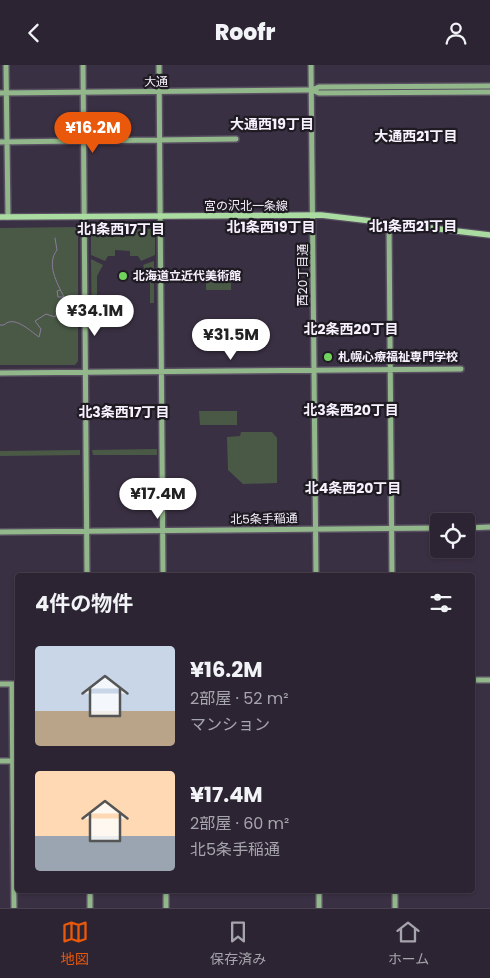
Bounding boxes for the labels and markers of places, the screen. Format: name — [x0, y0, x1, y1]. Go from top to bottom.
pin: ¥16.2M — [52, 111, 134, 154]
place label: 北海道立近代美術館 — [133, 267, 241, 284]
marker: 北海道立近代美術館 — [117, 270, 129, 282]
pin: ¥34.1M — [54, 295, 136, 337]
pin: ¥31.5M — [190, 319, 272, 361]
place label: 札幌心療福祉専門学校 — [338, 348, 458, 365]
marker: 札幌心療福祉専門学校 — [322, 351, 334, 363]
pin: ¥17.4M — [117, 477, 199, 520]

